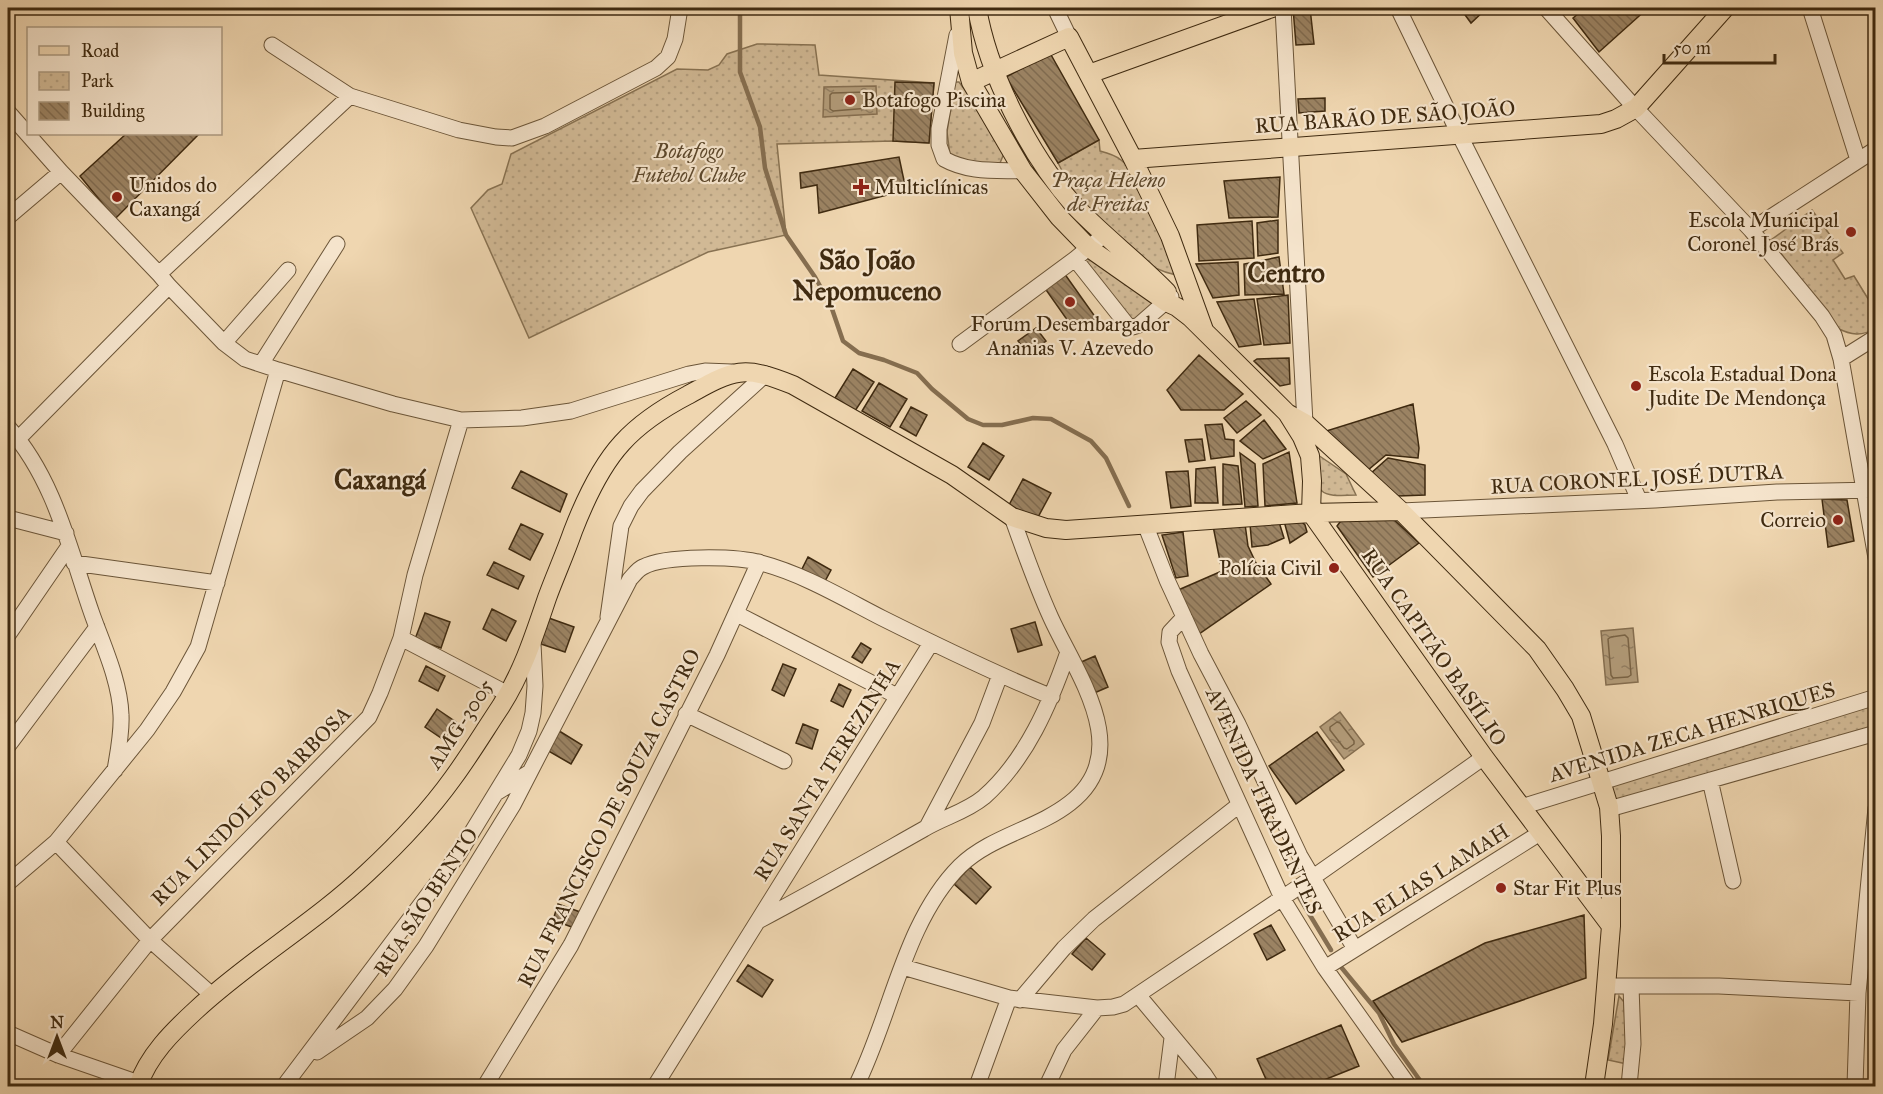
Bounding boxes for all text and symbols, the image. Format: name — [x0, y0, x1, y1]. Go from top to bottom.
legend — [27, 27, 222, 135]
scale bar — [1664, 27, 1775, 65]
text: 50 m — [1673, 37, 1711, 59]
text: Road — [81, 40, 119, 62]
text: Park — [81, 70, 114, 92]
place label: Botafogo Piscina — [862, 87, 1006, 113]
marker: Botafogo Piscina — [843, 93, 857, 107]
street label: RUA BARÃO DE SÃO JOÃO — [1254, 95, 1516, 139]
text: Building — [81, 100, 145, 123]
park label: Botafogo Futebol Clube — [632, 138, 747, 188]
park label: Praça Heleno de Freitas — [1051, 167, 1165, 217]
place label: Unidos do Caxangá — [129, 172, 217, 222]
place label: Multiclínicas — [874, 174, 988, 200]
marker: Multiclínicas — [852, 178, 870, 196]
marker: Unidos do Caxangá — [110, 190, 124, 204]
place label: Escola Municipal Coronel José Brás — [1687, 207, 1839, 257]
marker: Escola Municipal Coronel José Brás — [1844, 225, 1858, 239]
district label: São João Nepomuceno — [793, 243, 942, 308]
district label: Centro — [1247, 256, 1325, 289]
marker: Forum Desembargador Ananias V. Azevedo — [1063, 295, 1077, 309]
place label: Forum Desembargador Ananias V. Azevedo — [970, 311, 1170, 361]
place label: Escola Estadual Dona Judite De Mendonça — [1646, 361, 1837, 411]
marker: Escola Estadual Dona Judite De Mendonça — [1629, 379, 1643, 393]
street label: RUA CORONEL JOSÉ DUTRA — [1490, 457, 1784, 500]
district label: Caxangá — [334, 463, 427, 497]
place label: Correio — [1760, 507, 1826, 533]
marker: Correio — [1831, 513, 1845, 527]
street label: RUA CAPITÃO BASÍLIO — [1356, 542, 1513, 751]
place label: Polícia Civil — [1219, 555, 1322, 581]
marker: Polícia Civil — [1327, 561, 1341, 575]
street label: RUA FRANCISCO DE SOUZA CASTRO — [512, 644, 706, 992]
street label: RUA SANTA TEREZINHA — [748, 654, 906, 886]
street label: AMG-3005 — [421, 674, 499, 775]
street label: AVENIDA ZECA HENRIQUES — [1545, 676, 1838, 788]
street label: AVENIDA TIRADENTES — [1200, 683, 1328, 918]
street label: RUA LINDOLFO BARBOSA — [146, 701, 356, 911]
street label: RUA ELIAS LAMAH — [1328, 818, 1514, 948]
street label: RUA SÃO BENTO — [368, 823, 484, 981]
place label: Star Fit Plus — [1513, 875, 1622, 901]
marker: Star Fit Plus — [1494, 881, 1508, 895]
north arrow — [27, 1007, 87, 1067]
text: N — [50, 1013, 64, 1032]

